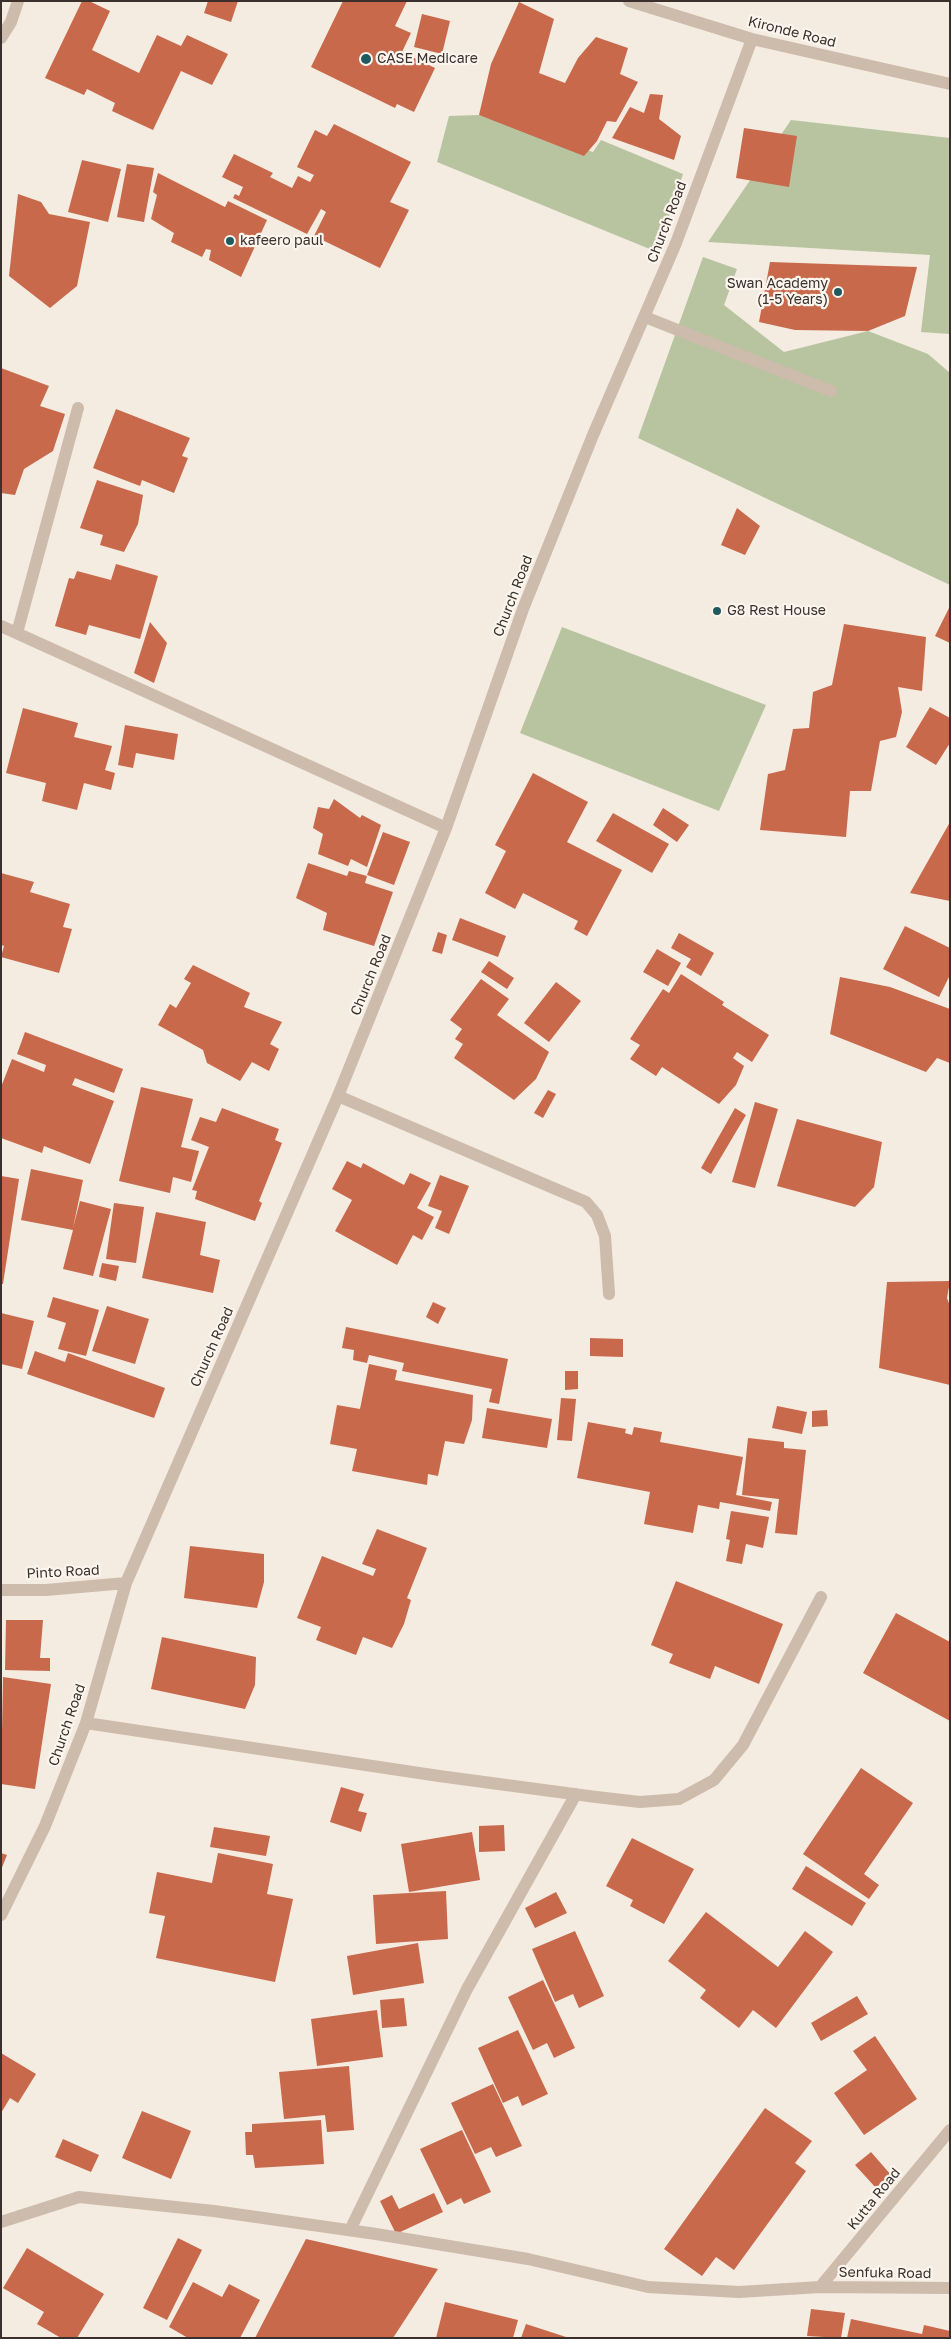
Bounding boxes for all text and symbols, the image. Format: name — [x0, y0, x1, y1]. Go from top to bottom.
street label: Kironde Road — [746, 13, 838, 51]
place label: CASE Medicare — [377, 51, 478, 67]
marker: CASE Medicare — [359, 52, 373, 66]
street label: Church Road — [644, 179, 690, 265]
place label: kafeero paul — [240, 233, 324, 249]
marker: kafeero paul — [224, 235, 236, 247]
place label: Swan Academy (1-5 Years) — [727, 276, 828, 308]
marker: Swan Academy (1-5 Years) — [832, 286, 844, 298]
street label: Church Road — [490, 553, 536, 639]
place label: G8 Rest House — [727, 603, 826, 619]
marker: G8 Rest House — [711, 605, 723, 617]
street label: Church Road — [347, 932, 395, 1018]
street label: Church Road — [187, 1304, 237, 1390]
street label: Pinto Road — [26, 1562, 100, 1582]
street label: Church Road — [45, 1682, 89, 1768]
street label: Kutta Road — [844, 2165, 904, 2233]
street label: Senfuka Road — [838, 2264, 932, 2282]

